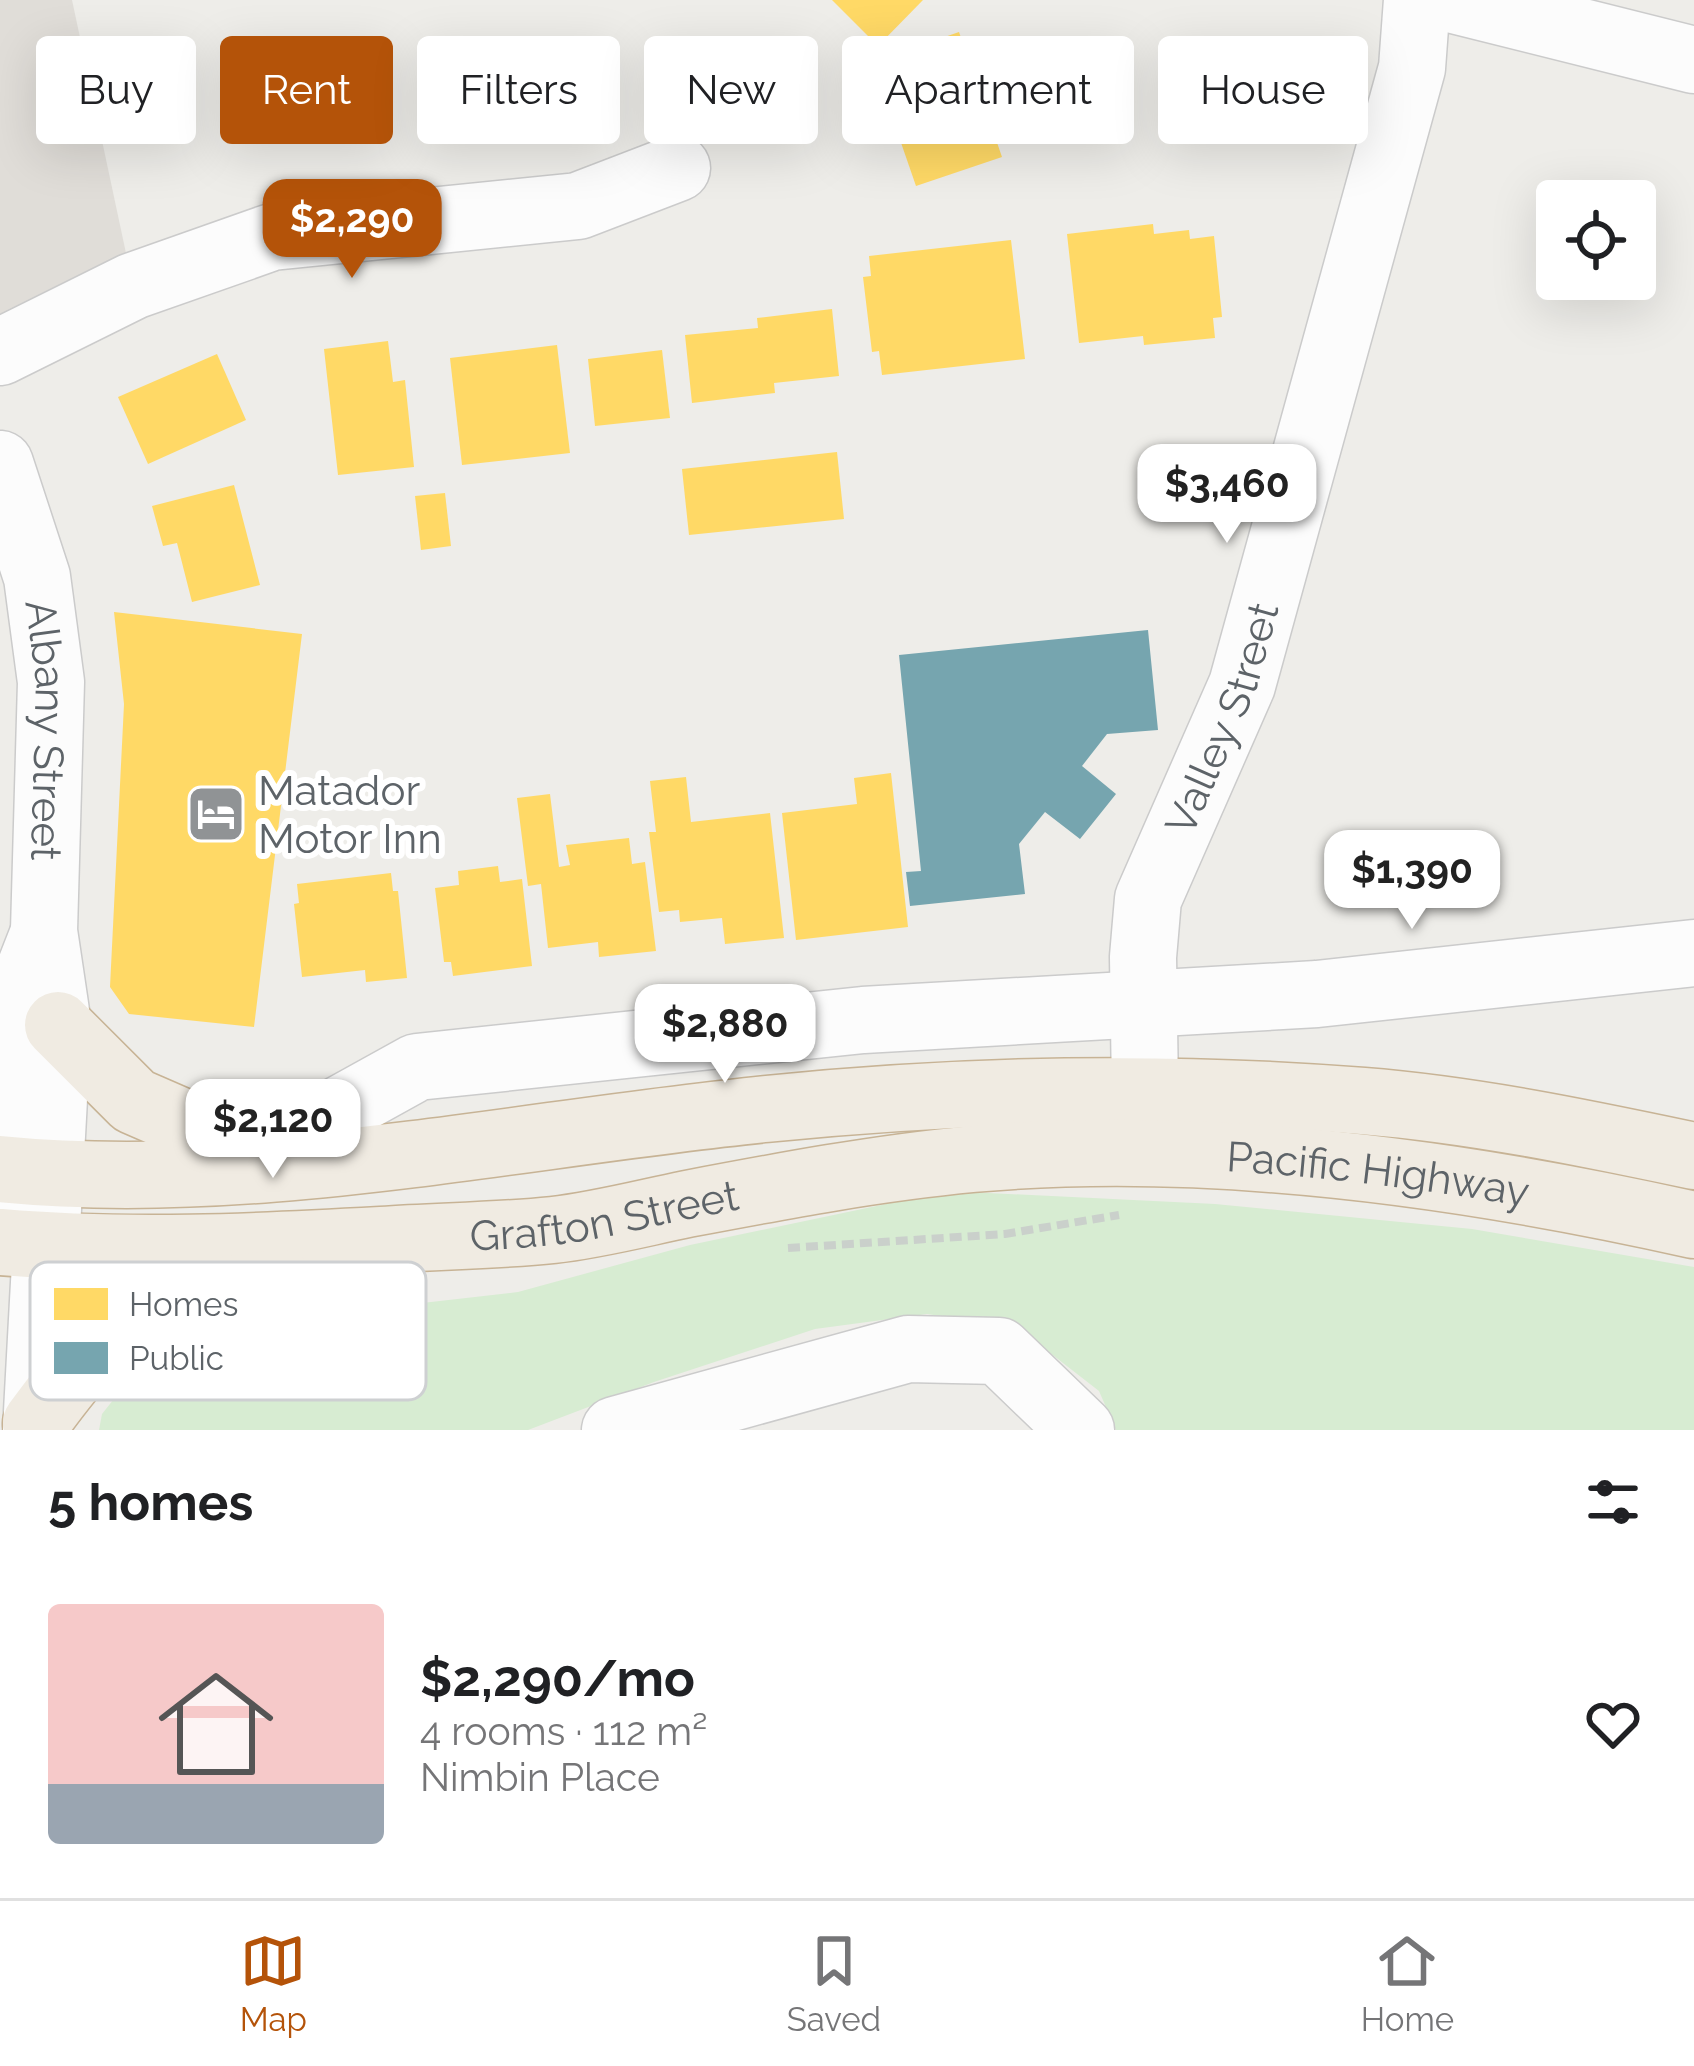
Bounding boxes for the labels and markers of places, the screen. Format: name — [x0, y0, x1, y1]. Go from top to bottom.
pin: $2,290 — [254, 179, 450, 281]
pin: $3,460 — [1129, 444, 1325, 546]
place label: Matador Motor Inn — [258, 766, 442, 863]
hotel icon: Matador Motor Inn — [185, 783, 247, 845]
pin: $1,390 — [1314, 830, 1510, 932]
pin: $2,880 — [627, 984, 823, 1086]
pin: $2,120 — [175, 1079, 371, 1181]

